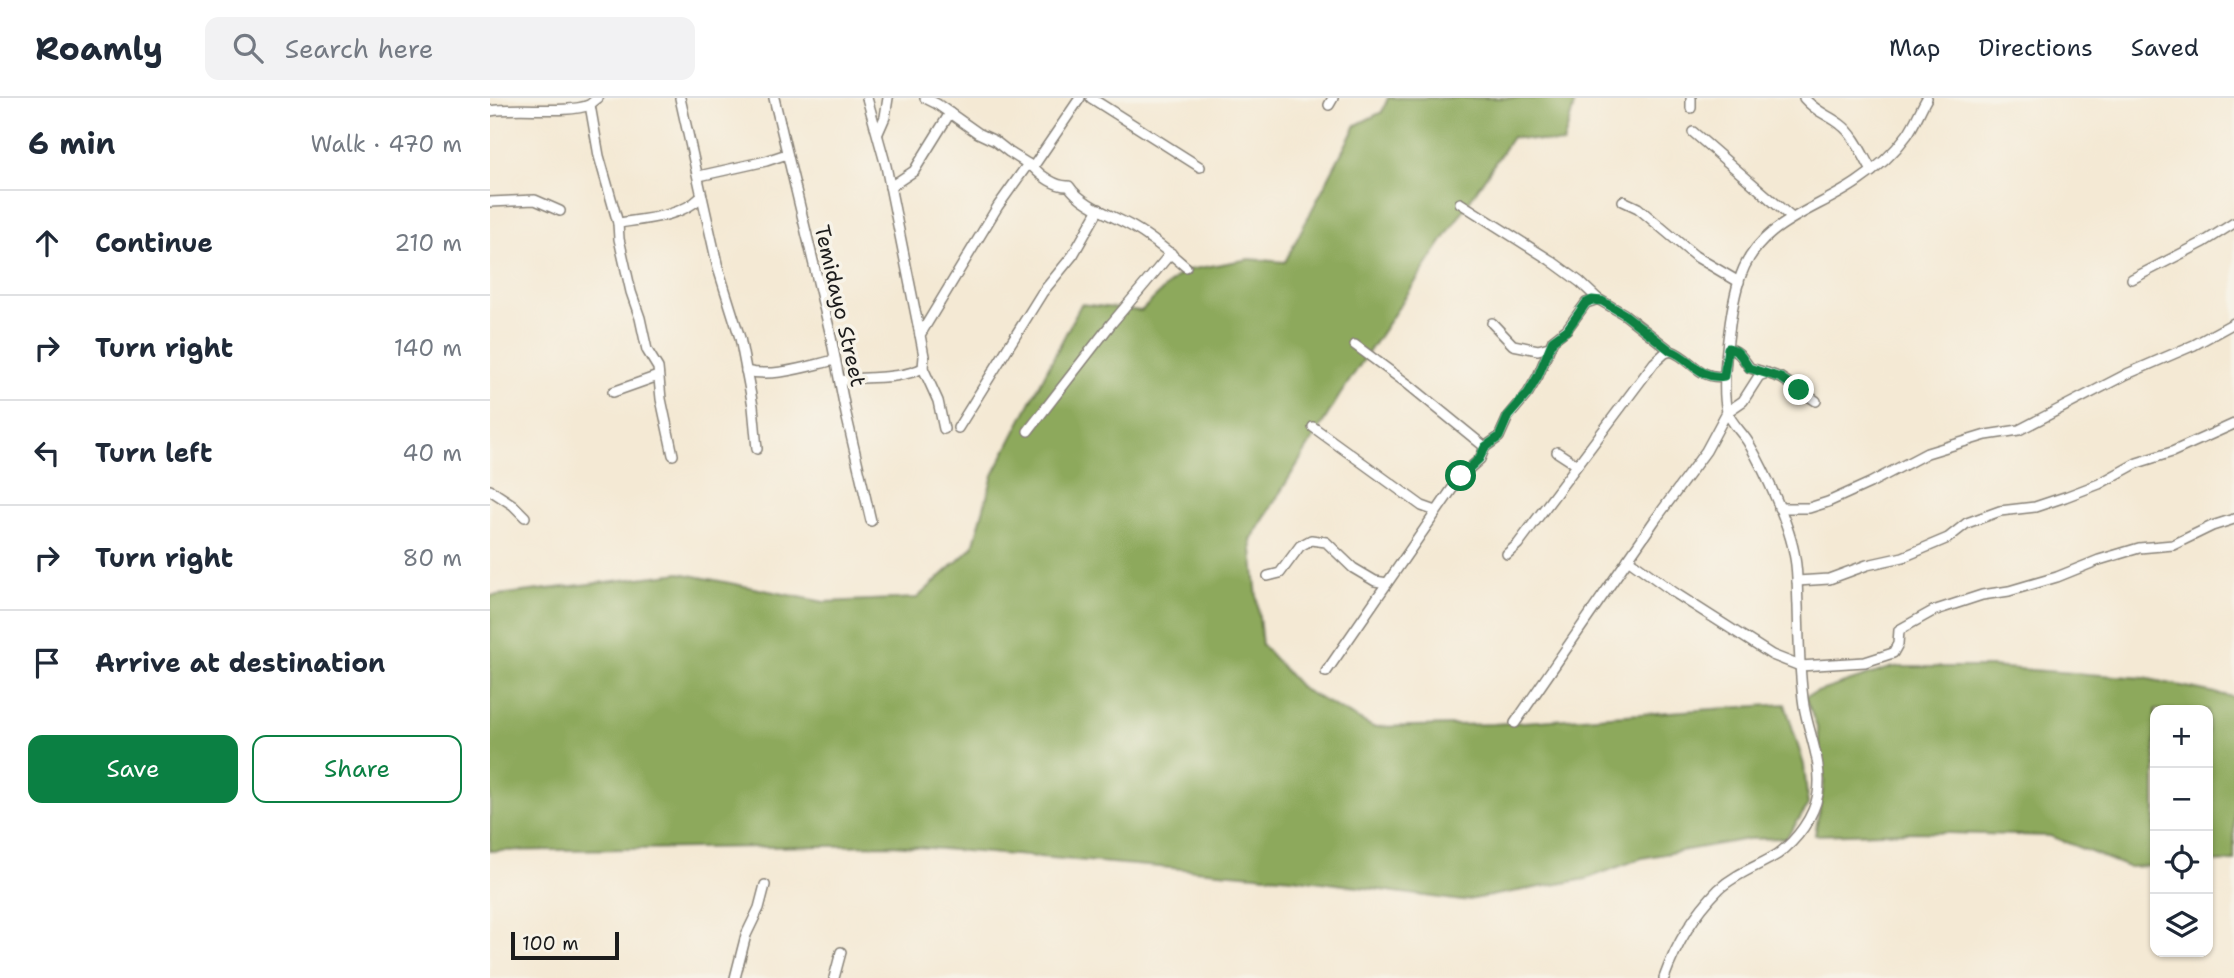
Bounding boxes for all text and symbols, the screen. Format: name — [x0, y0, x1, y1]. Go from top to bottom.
search box — [205, 17, 695, 80]
text: Roamly — [35, 26, 163, 71]
icon: search — [229, 29, 267, 67]
text: Search here — [285, 31, 433, 66]
text: Map — [1889, 32, 1940, 64]
text: Directions — [1978, 32, 2093, 64]
text: Saved — [2131, 32, 2199, 64]
text: 6 min — [28, 123, 115, 164]
text: Walk · 470 m — [310, 129, 462, 159]
street label: Temidayo Street — [808, 222, 872, 390]
icon: ahead — [28, 224, 66, 262]
text: Continue — [95, 225, 213, 260]
text: 210 m — [394, 228, 462, 258]
icon: right — [28, 329, 66, 367]
text: Turn right — [95, 330, 233, 365]
text: 140 m — [394, 333, 462, 363]
route end — [1783, 374, 1814, 405]
icon: left — [28, 434, 66, 472]
text: Turn left — [95, 435, 212, 470]
text: 40 m — [402, 438, 462, 468]
route start — [1445, 460, 1476, 491]
icon: right — [28, 539, 66, 577]
text: Turn right — [95, 540, 233, 575]
text: 80 m — [403, 543, 462, 573]
icon: arrive — [28, 644, 66, 682]
text: Arrive at destination — [95, 645, 385, 680]
map controls — [2150, 705, 2213, 957]
button: + — [2150, 705, 2213, 768]
button: Save — [28, 735, 238, 803]
button: Share — [252, 735, 462, 803]
button: − — [2150, 768, 2213, 831]
button: locate — [2150, 831, 2213, 894]
button: layers — [2150, 894, 2213, 957]
scale bar — [511, 929, 620, 961]
text: 100 m — [522, 931, 579, 956]

